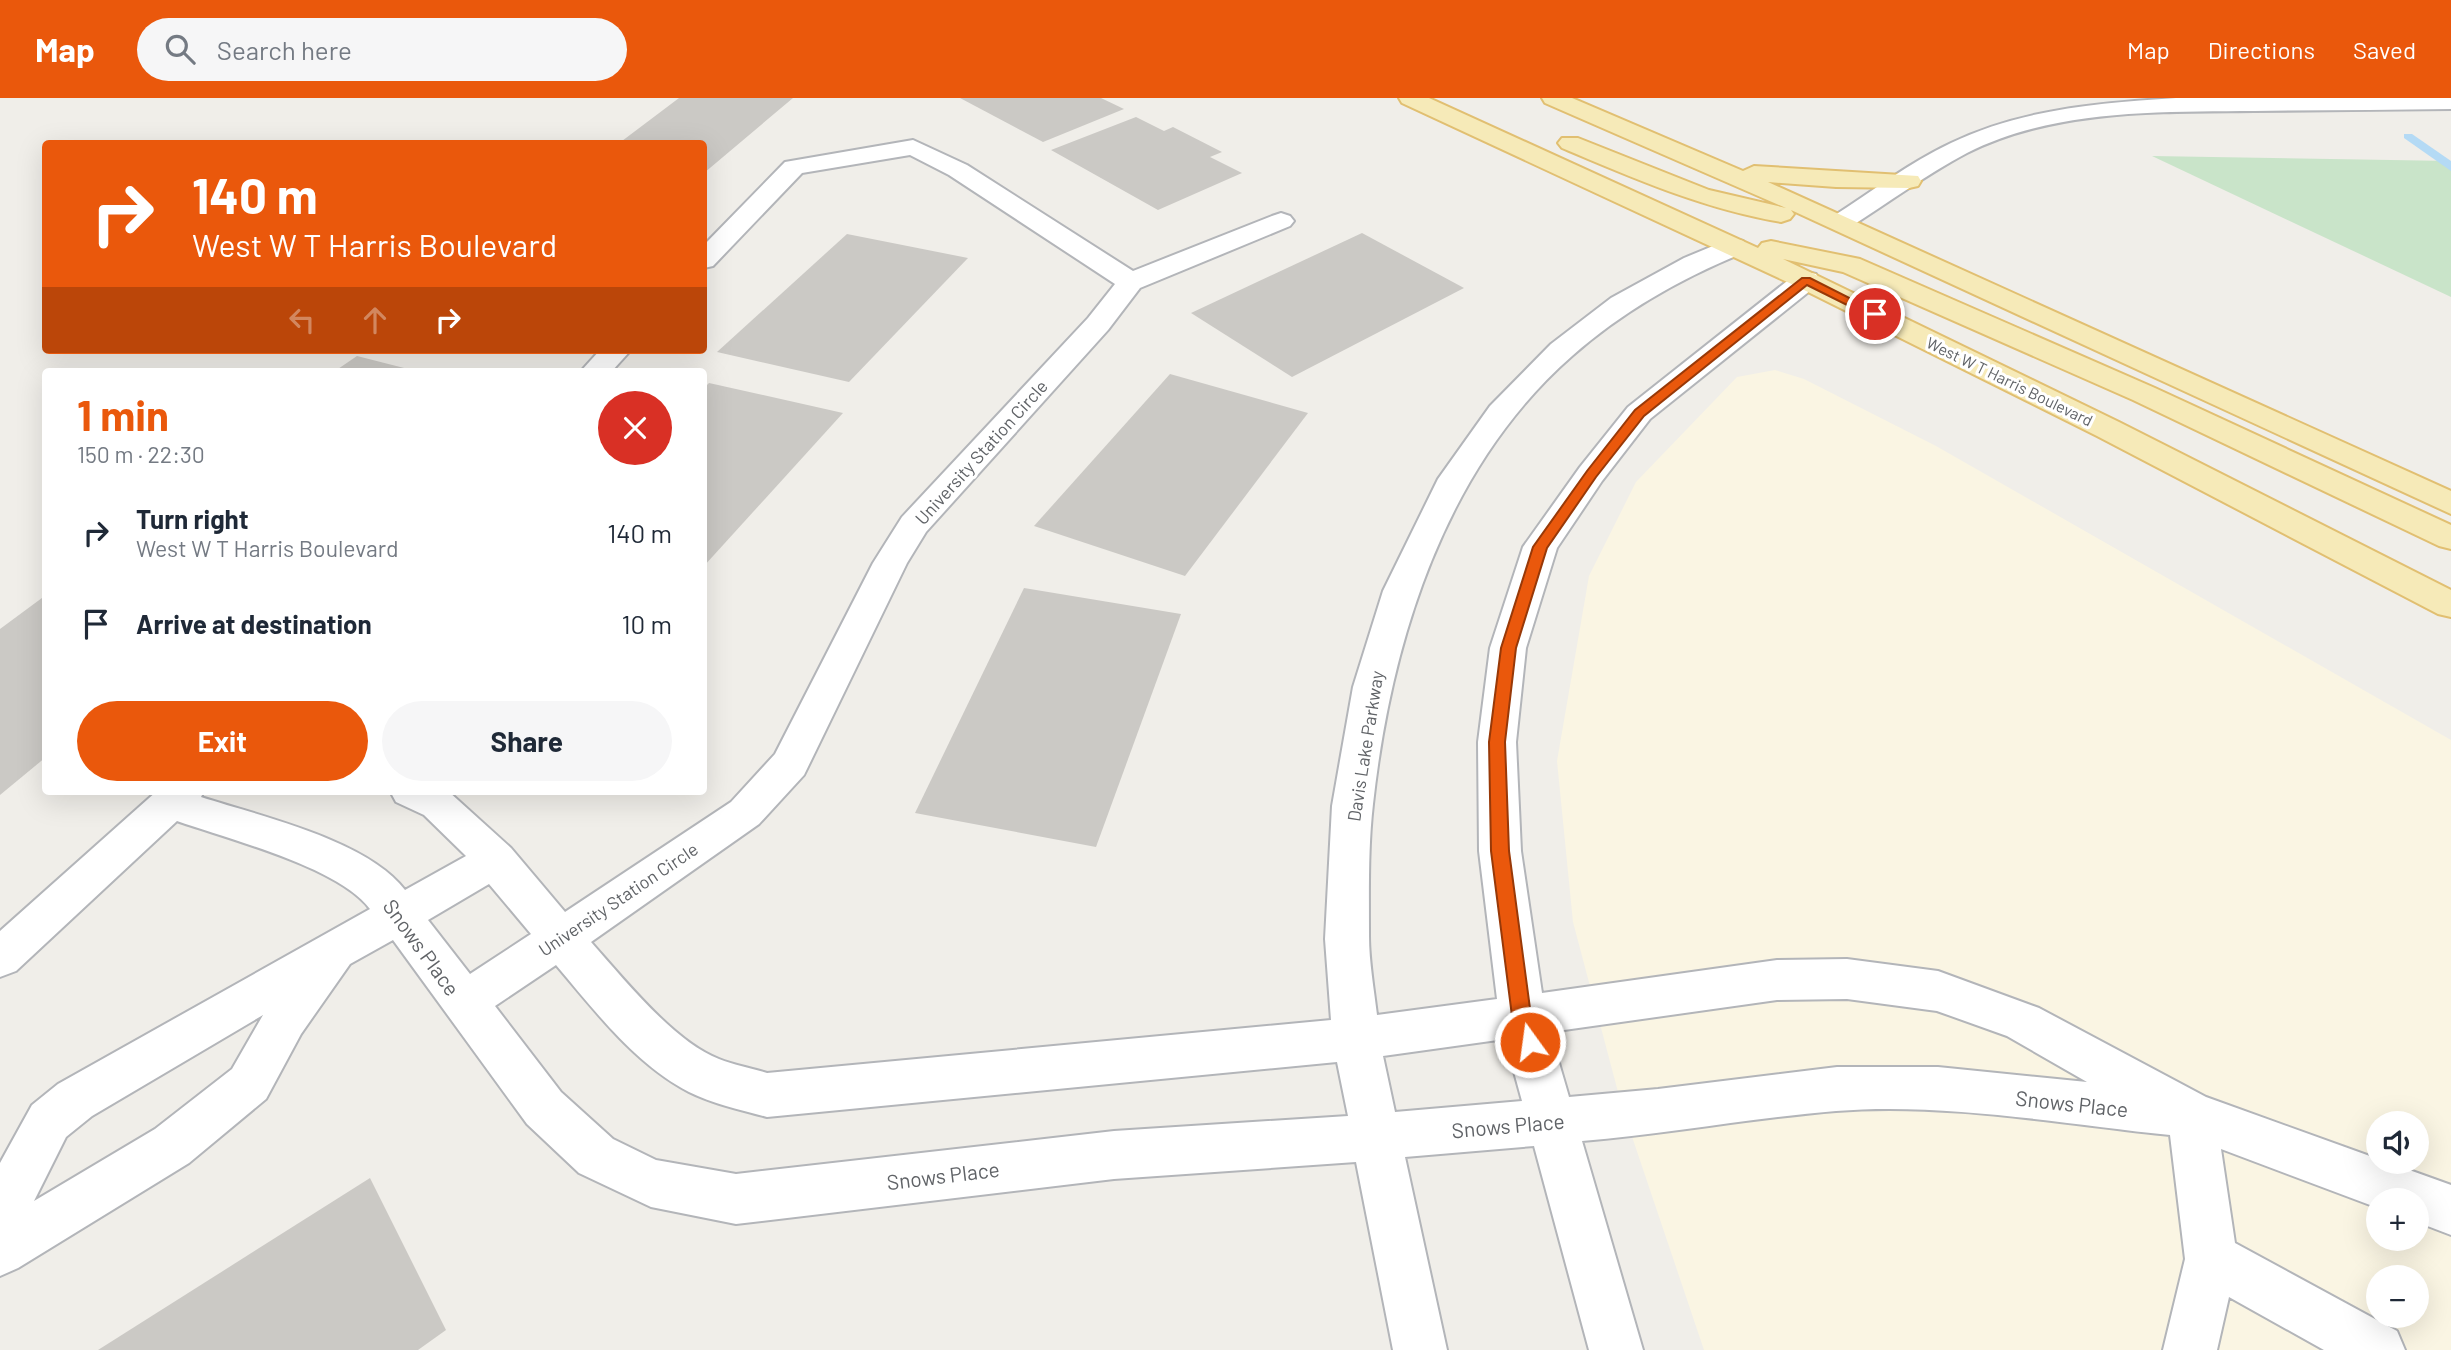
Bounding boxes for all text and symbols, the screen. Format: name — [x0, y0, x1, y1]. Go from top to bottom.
search box — [137, 18, 627, 81]
text: Map — [35, 29, 95, 69]
icon: search — [161, 30, 199, 68]
text: Search here — [217, 34, 352, 65]
text: Map — [2127, 35, 2170, 64]
text: Directions — [2208, 35, 2315, 64]
text: Saved — [2353, 35, 2416, 64]
text: 140 m — [192, 165, 318, 224]
icon: right — [77, 168, 168, 259]
text: West W T Harris Boulevard — [192, 225, 557, 263]
pin — [1845, 284, 1905, 344]
icon: arrive — [1856, 295, 1894, 333]
icon: left — [283, 301, 321, 339]
icon: ahead — [356, 301, 394, 339]
icon: right — [429, 301, 467, 339]
street label: West W T Harris Boulevard — [1924, 332, 2096, 430]
street label: University Station Circle — [910, 375, 1052, 529]
text: 1 min — [77, 389, 169, 439]
button: close — [598, 391, 672, 465]
text: 150 m · 22:30 — [77, 440, 205, 468]
text: Turn right — [136, 503, 249, 534]
icon: right — [77, 514, 115, 552]
text: 140 m — [607, 517, 672, 548]
text: West W T Harris Boulevard — [136, 534, 398, 562]
icon: arrive — [77, 605, 115, 643]
text: Arrive at destination — [136, 608, 372, 639]
text: 10 m — [622, 608, 672, 639]
street label: Davis Lake Parkway — [1342, 669, 1388, 823]
button: Exit — [77, 701, 368, 781]
button: Share — [382, 701, 672, 781]
street label: University Station Circle — [534, 837, 702, 961]
street label: Snows Place — [379, 894, 465, 1000]
position arrow — [1493, 1005, 1567, 1079]
street label: Snows Place — [2014, 1085, 2130, 1121]
street label: Snows Place — [1450, 1108, 1566, 1142]
map controls — [2366, 1111, 2429, 1328]
button: sound — [2366, 1111, 2429, 1174]
street label: Snows Place — [885, 1156, 1001, 1194]
button: + — [2366, 1188, 2429, 1251]
button: − — [2366, 1265, 2429, 1328]

